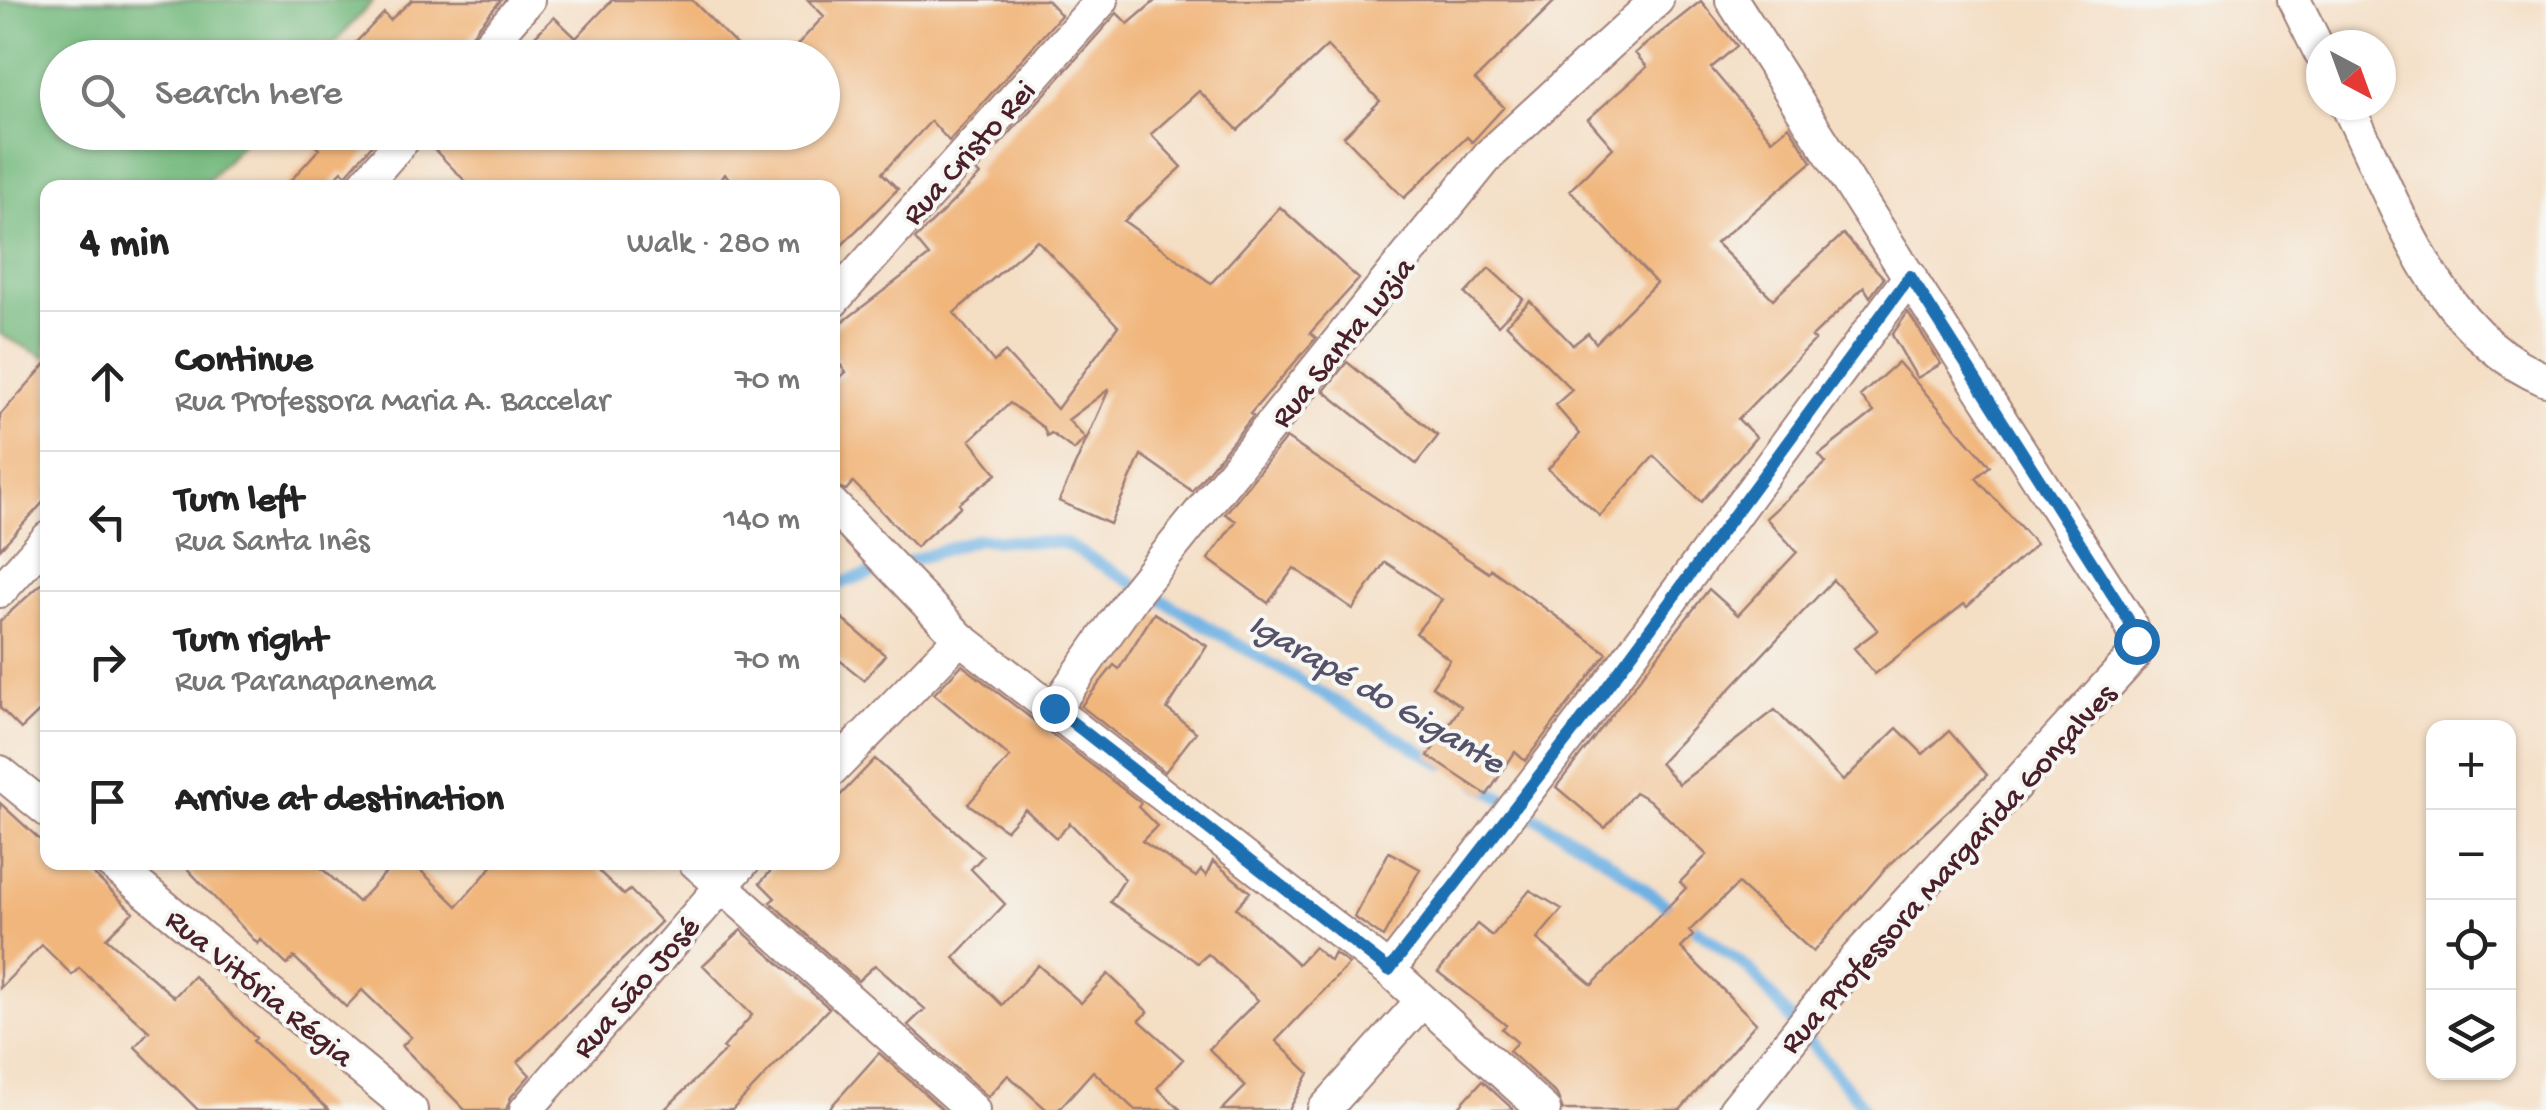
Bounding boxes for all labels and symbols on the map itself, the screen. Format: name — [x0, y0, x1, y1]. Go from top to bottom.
north arrow — [2306, 30, 2396, 120]
street label: Rua Cristo Rei — [896, 74, 1046, 235]
street label: Rua Santa Luzia — [1264, 250, 1426, 437]
water label: Igarapé do Gigante — [1240, 606, 1512, 787]
route start — [2114, 619, 2160, 665]
street label: Rua Professora Margarida Gonçalves — [1773, 676, 2127, 1063]
route end — [1032, 686, 1078, 732]
street label: Rua Vitória Régia — [156, 902, 361, 1078]
street label: Rua São José — [566, 910, 710, 1068]

